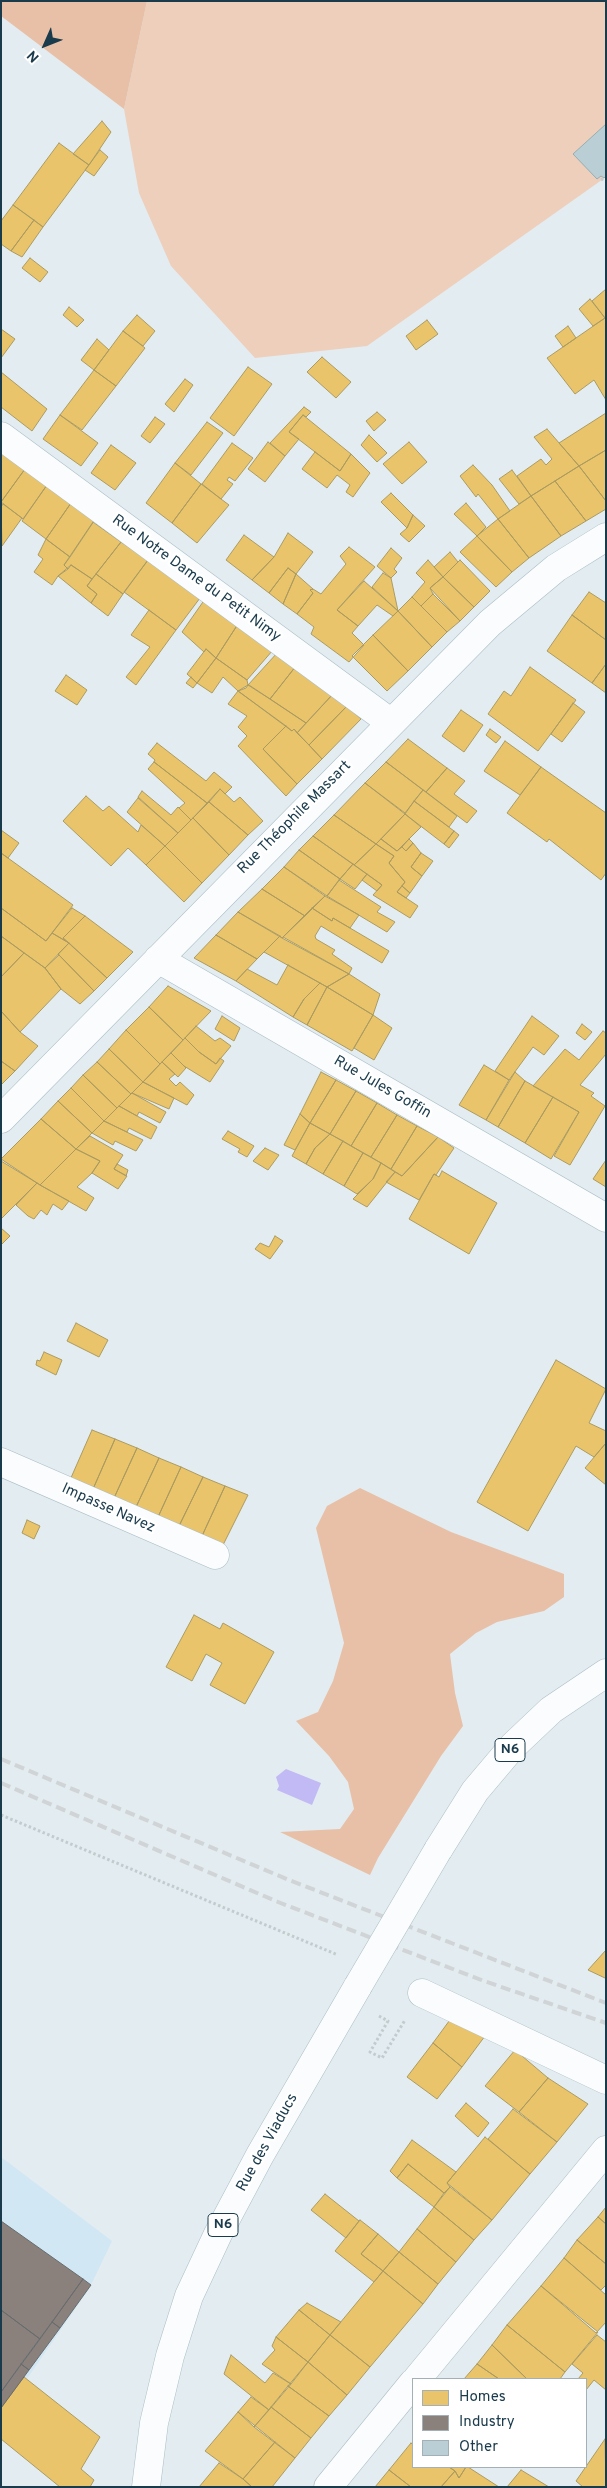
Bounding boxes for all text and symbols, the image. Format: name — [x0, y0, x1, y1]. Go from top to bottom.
north arrow — [20, 20, 70, 70]
text: N — [24, 46, 43, 65]
street label: Rue Notre Dame du Petit Nimy — [108, 512, 284, 646]
street label: Rue Théophile Massart — [235, 758, 355, 878]
street label: Rue Jules Goffin — [330, 1053, 434, 1123]
street label: Impasse Navez — [59, 1480, 157, 1538]
road number: N6 — [495, 1738, 525, 1762]
street label: Rue des Viaducs — [234, 2091, 302, 2195]
road number: N6 — [208, 2214, 238, 2236]
legend — [412, 2378, 587, 2468]
text: Homes — [459, 2388, 506, 2407]
text: Industry — [459, 2413, 515, 2432]
text: Other — [459, 2438, 498, 2457]

